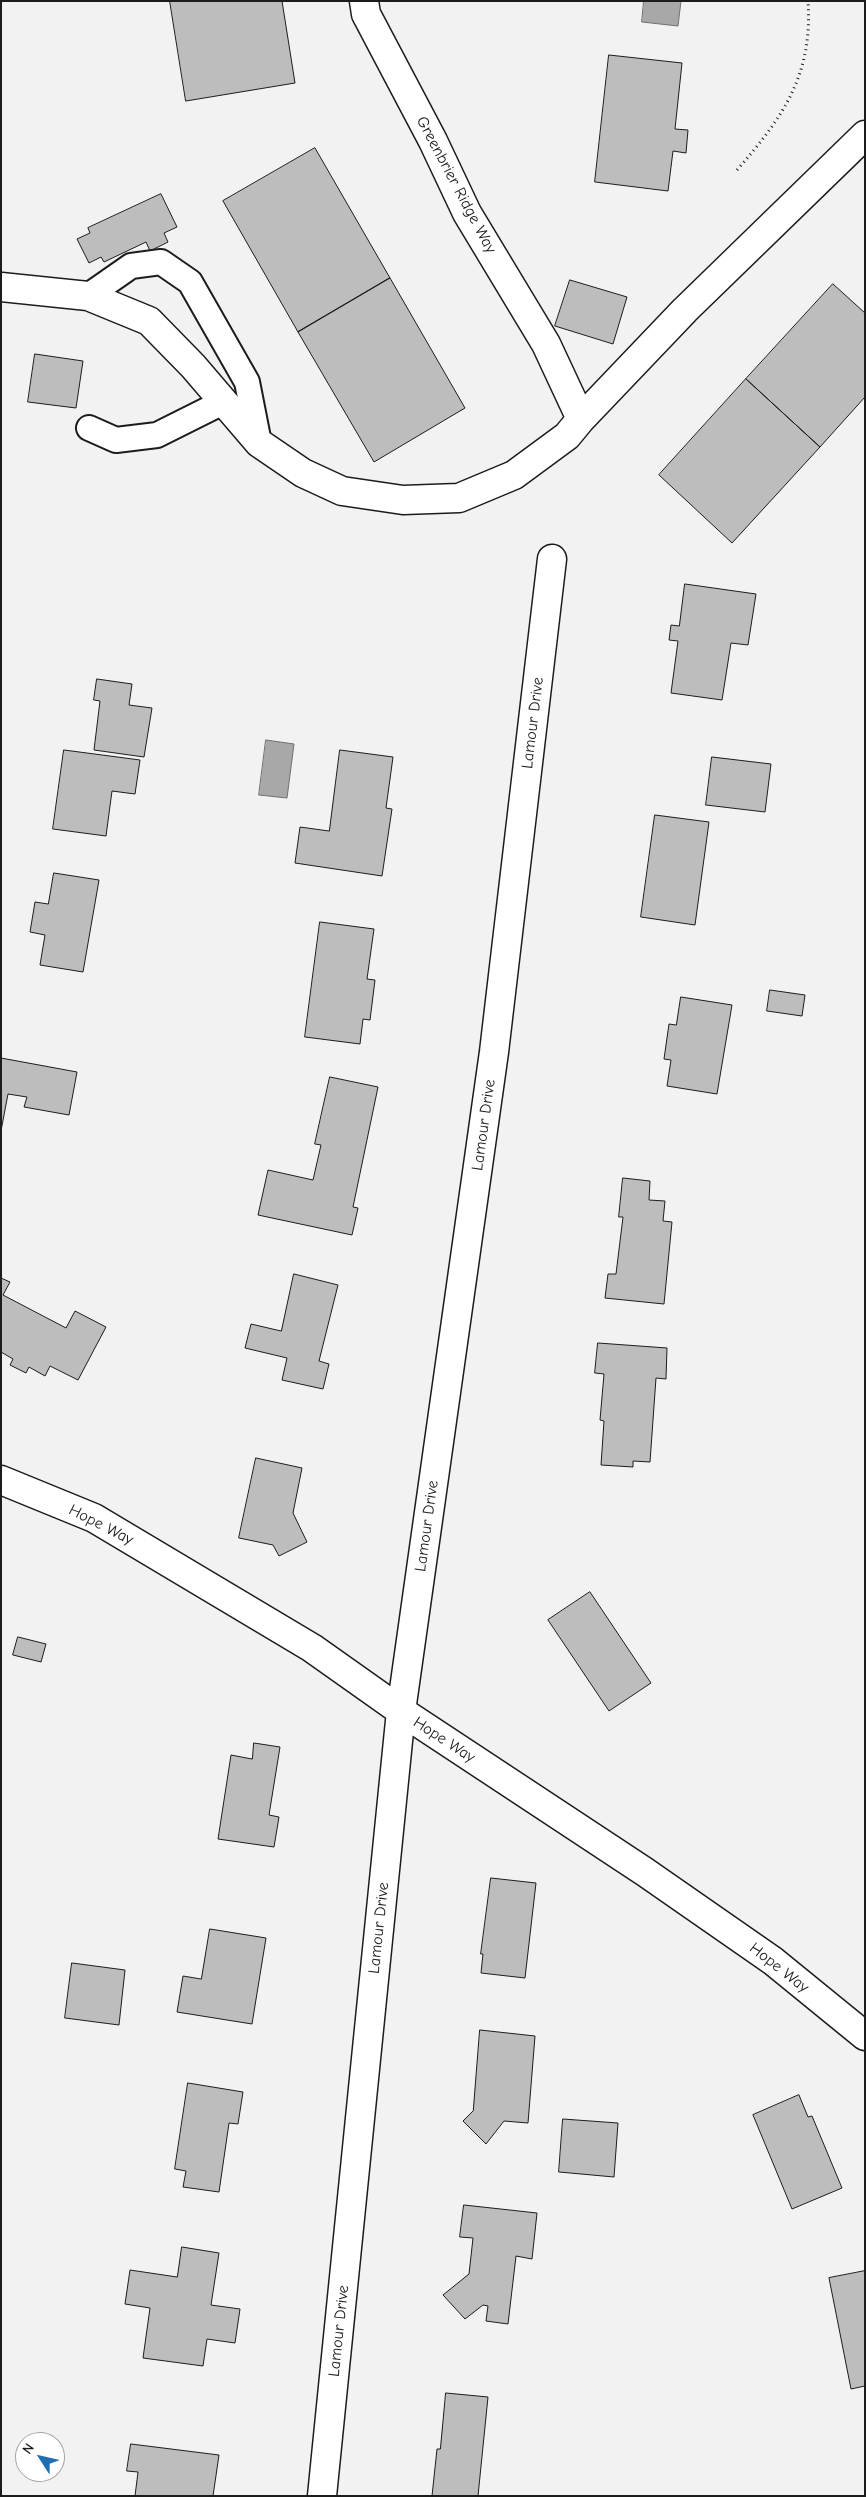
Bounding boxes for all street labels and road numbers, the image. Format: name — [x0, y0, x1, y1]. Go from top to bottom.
street label: Greenbrier Ridge Way — [412, 113, 500, 257]
street label: Lamour Drive — [518, 676, 548, 770]
street label: Lamour Drive — [468, 1078, 500, 1172]
street label: Lamour Drive — [411, 1479, 443, 1573]
street label: Hope Way — [65, 1501, 137, 1549]
street label: Hope Way — [409, 1713, 479, 1767]
street label: Lamour Drive — [365, 1881, 393, 1975]
street label: Hope Way — [745, 1939, 813, 1997]
street label: Lamour Drive — [325, 2284, 353, 2378]

